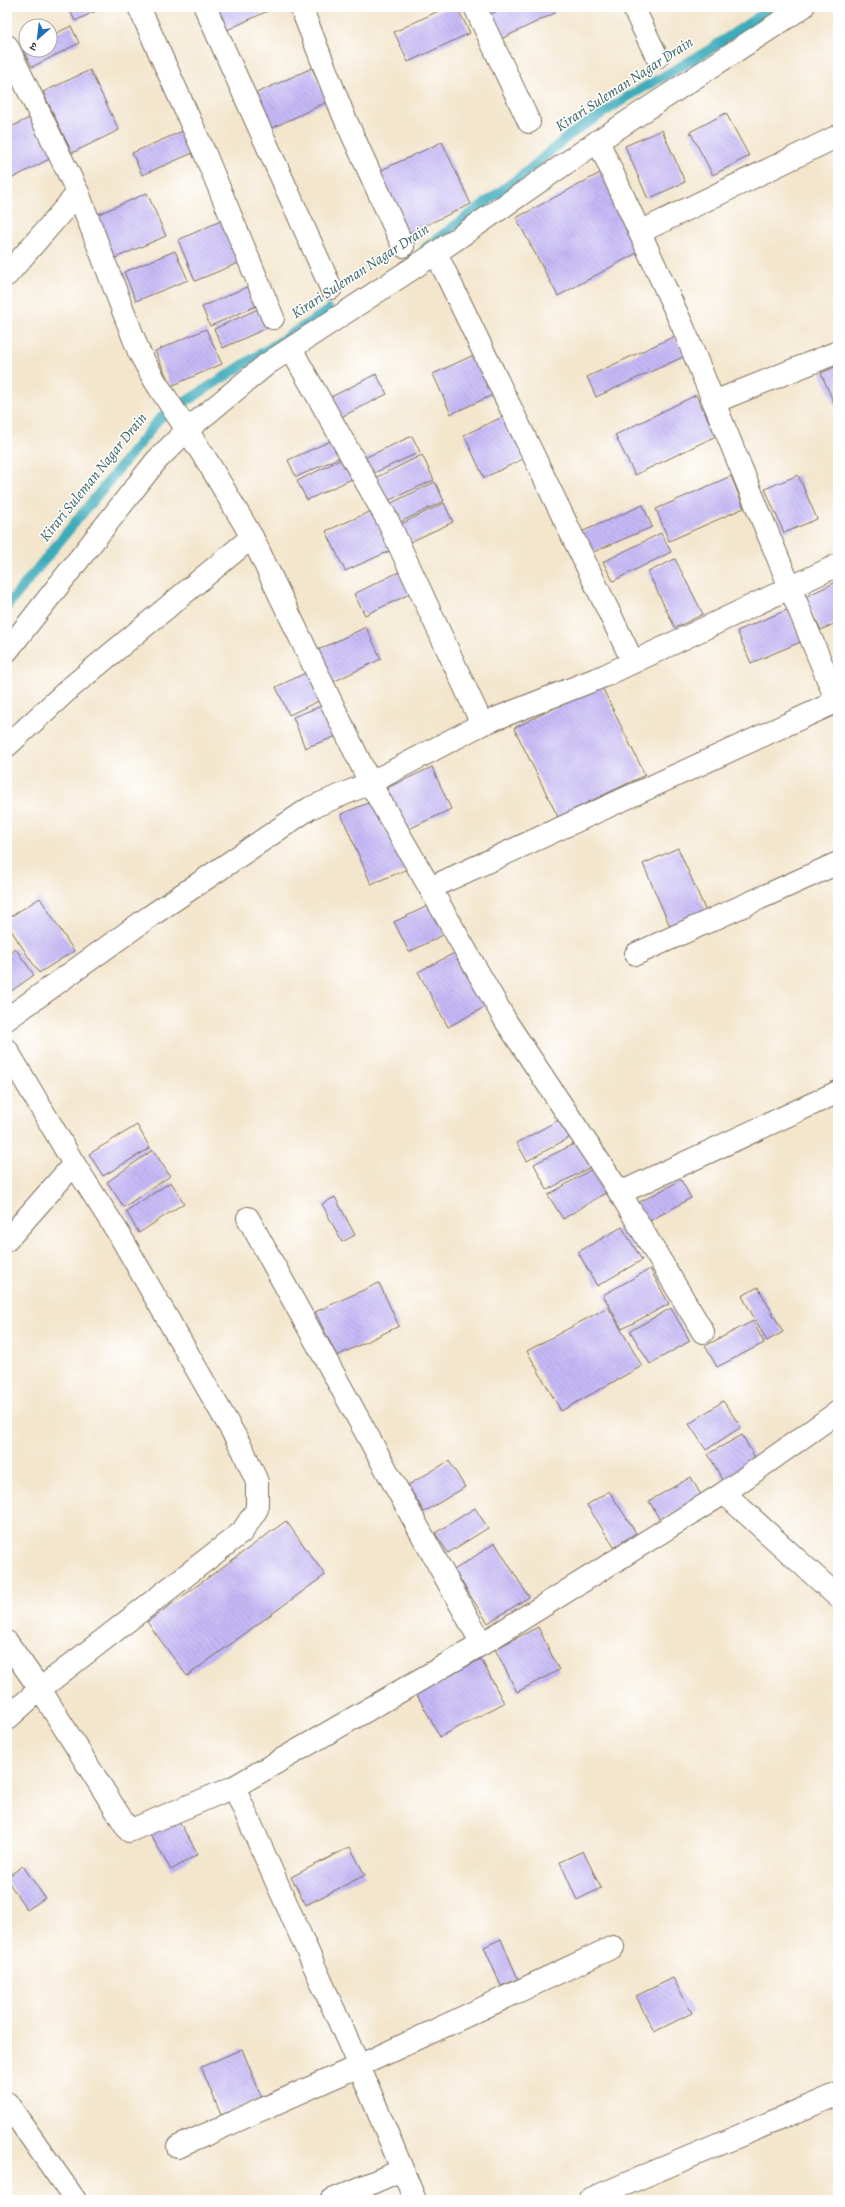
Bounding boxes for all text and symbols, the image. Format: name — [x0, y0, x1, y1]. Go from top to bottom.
north arrow — [18, 18, 58, 58]
water label: Kirari Suleman Nagar Drain — [551, 32, 697, 136]
text: उ — [26, 38, 40, 55]
water label: Kirari Suleman Nagar Drain — [287, 219, 433, 323]
water label: Kirari Suleman Nagar Drain — [35, 408, 151, 546]

